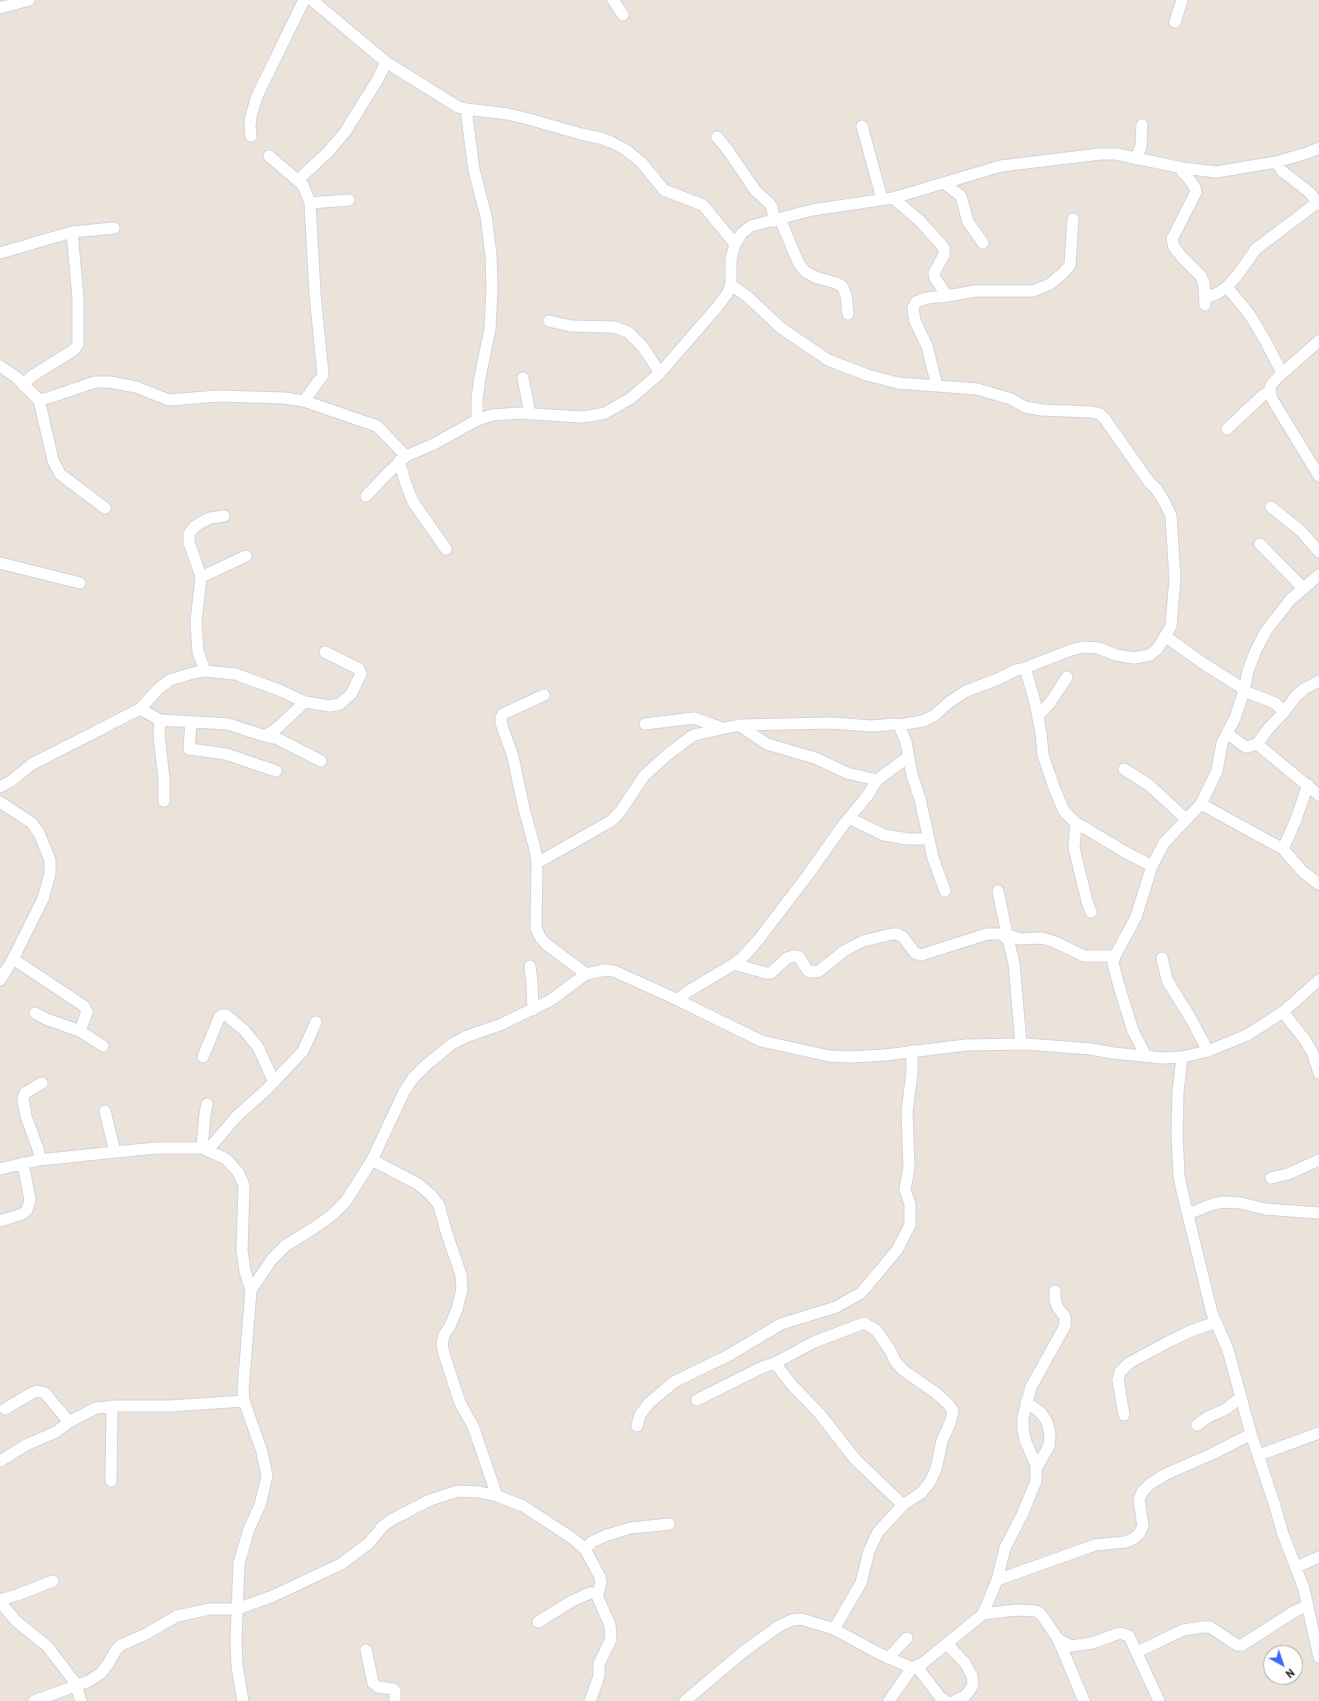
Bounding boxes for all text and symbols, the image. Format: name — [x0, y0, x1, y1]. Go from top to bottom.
north arrow — [1263, 1645, 1303, 1685]
text: N — [1283, 1666, 1297, 1681]

